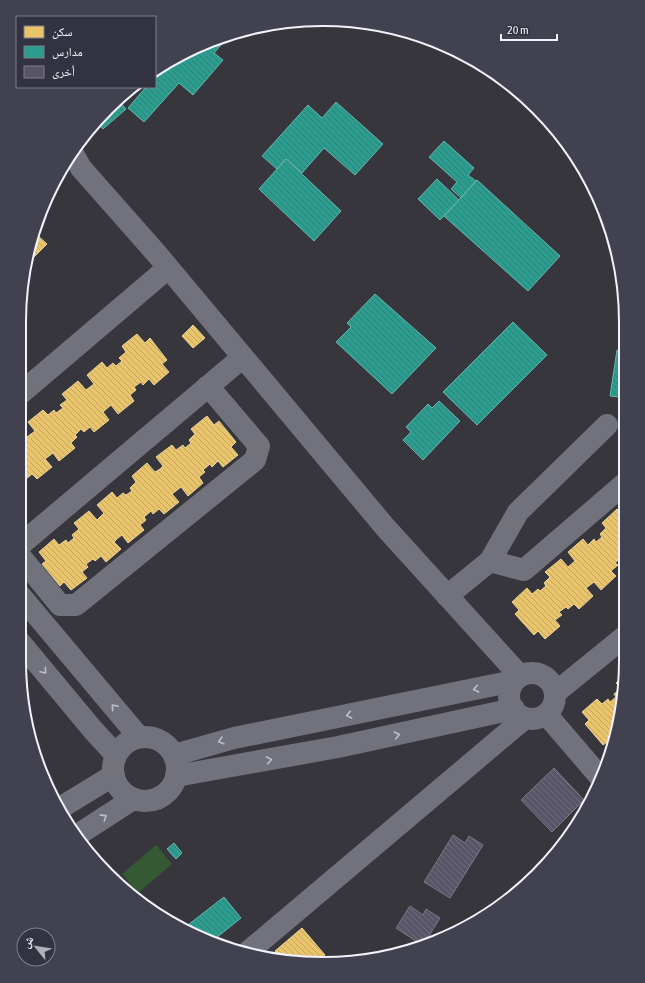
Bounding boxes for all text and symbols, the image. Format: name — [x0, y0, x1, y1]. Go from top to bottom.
legend — [16, 16, 156, 88]
scale bar — [501, 16, 557, 42]
text: 20 m — [507, 23, 529, 37]
text: سكن — [52, 25, 73, 39]
text: مدارس — [52, 45, 83, 59]
text: أخرى — [52, 65, 75, 79]
one-way arrow — [39, 666, 46, 673]
one-way arrow — [473, 684, 479, 693]
one-way arrow — [112, 705, 119, 712]
one-way arrow — [345, 710, 352, 718]
one-way arrow — [394, 731, 400, 739]
one-way arrow — [218, 736, 225, 745]
one-way arrow — [266, 756, 273, 764]
one-way arrow — [100, 815, 107, 822]
north arrow — [16, 927, 56, 967]
text: ش — [19, 934, 37, 951]

